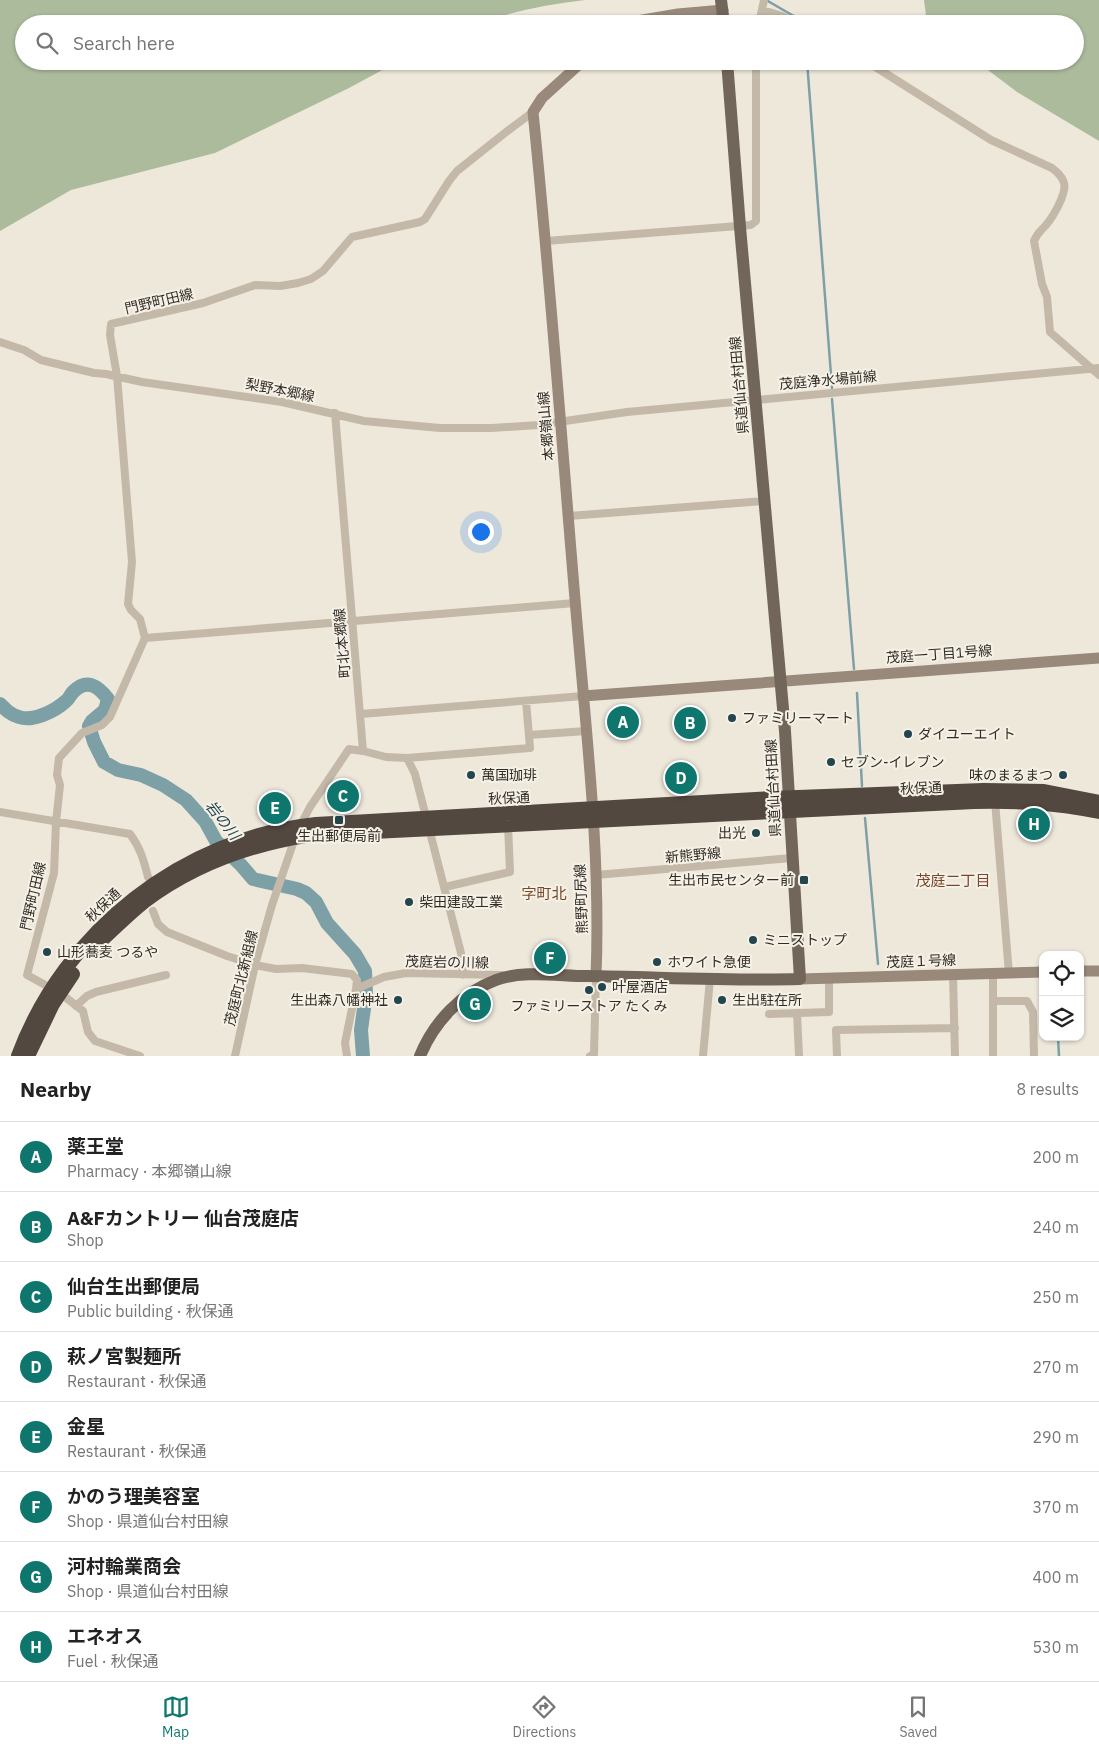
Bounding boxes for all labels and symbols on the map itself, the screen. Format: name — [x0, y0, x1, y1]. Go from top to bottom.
street label: 門野町田線 — [123, 284, 195, 318]
street label: 県道仙台村田線 — [726, 335, 752, 435]
street label: 茂庭浄水場前線 — [778, 367, 878, 393]
street label: 梨野本郷線 — [244, 374, 316, 406]
street label: 本郷嶺山線 — [534, 390, 558, 462]
your location — [468, 519, 494, 545]
street label: 町北本郷線 — [330, 607, 354, 679]
street label: 茂庭一丁目1号線 — [885, 641, 993, 667]
pin: A — [607, 703, 639, 741]
pin: B — [674, 704, 706, 742]
place label: ファミリーマート — [742, 709, 854, 727]
marker: ファミリーマート — [726, 712, 738, 724]
place label: ダイユーエイト — [918, 725, 1016, 743]
marker: ダイユーエイト — [902, 728, 914, 740]
street label: 県道仙台村田線 — [761, 739, 785, 837]
place label: セブン-イレブン — [841, 753, 945, 771]
marker: セブン-イレブン — [825, 756, 837, 768]
pin: D — [665, 759, 697, 797]
place label: 萬国珈琲 — [481, 766, 537, 784]
place label: 味のまるまつ — [969, 766, 1053, 784]
marker: 萬国珈琲 — [465, 769, 477, 781]
marker: 味のまるまつ — [1057, 769, 1069, 781]
pin: C — [327, 777, 359, 815]
street label: 秋保通 — [900, 778, 942, 798]
street label: 秋保通 — [488, 788, 530, 808]
pin: E — [259, 789, 291, 827]
water label: 岩の川 — [202, 796, 246, 845]
pin: H — [1018, 805, 1050, 843]
marker: 生出郵便局前 — [333, 814, 345, 826]
place label: 出光 — [718, 824, 746, 842]
place label: 生出郵便局前 — [297, 827, 381, 845]
marker: 出光 — [750, 827, 762, 839]
street label: 新熊野線 — [664, 844, 722, 866]
street label: 門野町田線 — [16, 860, 50, 932]
street label: 熊野町尻線 — [571, 864, 591, 934]
place label: 生出市民センター前 — [668, 871, 794, 889]
district label: 茂庭二丁目 — [915, 871, 991, 890]
marker: 生出市民センター前 — [798, 874, 810, 886]
street label: 秋保通 — [82, 884, 124, 926]
district label: 字町北 — [521, 884, 567, 903]
place label: 柴田建設工業 — [419, 893, 503, 911]
marker: 柴田建設工業 — [403, 896, 415, 908]
street label: 茂庭町北新組線 — [220, 928, 262, 1028]
place label: ミニストップ — [763, 931, 847, 949]
marker: ミニストップ — [747, 934, 759, 946]
pin: F — [534, 939, 566, 977]
place label: 山形蕎麦 つるや — [57, 943, 158, 961]
marker: 山形蕎麦 つるや — [41, 946, 53, 958]
street label: 茂庭１号線 — [886, 951, 956, 971]
street label: 茂庭岩の川線 — [405, 952, 489, 972]
place label: ホワイト急便 — [667, 953, 751, 971]
marker: ホワイト急便 — [651, 956, 663, 968]
place label: 叶屋酒店 — [612, 978, 668, 996]
marker: 叶屋酒店 — [596, 981, 608, 993]
marker: ファミリーストア たくみ — [583, 984, 595, 996]
pin: G — [459, 985, 491, 1023]
place label: 生出森八幡神社 — [290, 991, 388, 1009]
place label: 生出駐在所 — [732, 991, 802, 1009]
marker: 生出森八幡神社 — [392, 994, 404, 1006]
marker: 生出駐在所 — [716, 994, 728, 1006]
place label: ファミリーストア たくみ — [510, 997, 668, 1015]

